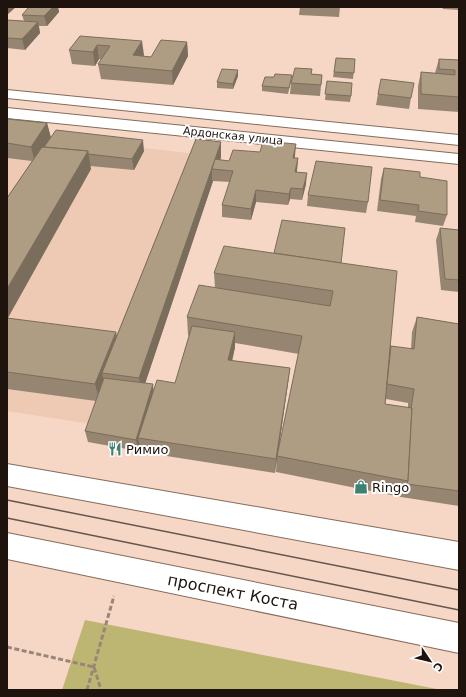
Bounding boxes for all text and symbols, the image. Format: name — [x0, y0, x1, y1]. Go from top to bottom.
street label: Ардонская улица — [182, 124, 284, 148]
restaurant icon: Римио — [107, 441, 123, 457]
place label: Римио — [126, 442, 169, 457]
shop icon: Ringo — [353, 479, 369, 495]
place label: Ringo — [372, 480, 409, 495]
street label: проспект Коста — [166, 570, 300, 614]
north arrow — [410, 641, 450, 681]
text: С — [430, 659, 445, 673]

